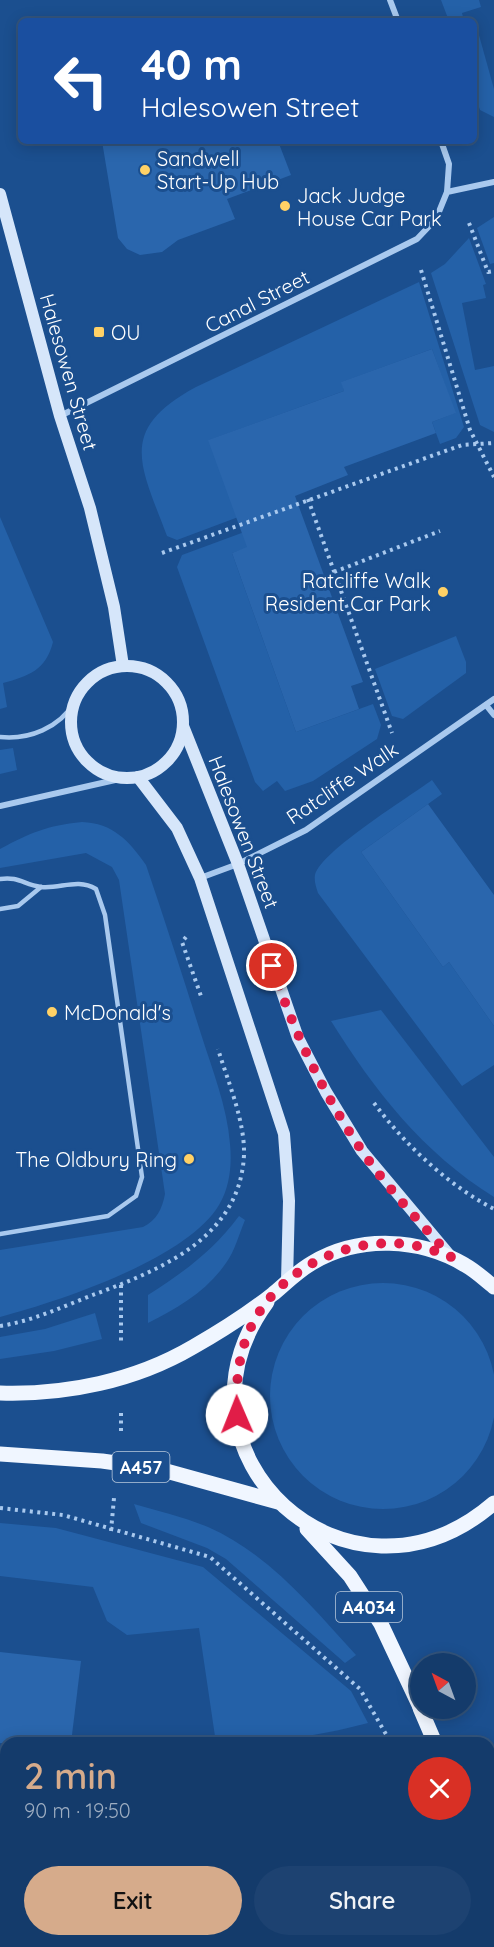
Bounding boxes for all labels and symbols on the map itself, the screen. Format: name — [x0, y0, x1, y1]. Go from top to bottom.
place label: Sandwell Start-Up Hub — [157, 146, 279, 194]
marker: Sandwell Start-Up Hub — [138, 163, 152, 177]
place label: Jack Judge House Car Park — [297, 183, 442, 231]
marker: Jack Judge House Car Park — [278, 199, 292, 213]
street label: Canal Street — [201, 264, 313, 338]
street label: Halesowen Street — [35, 291, 103, 453]
place label: OU — [111, 320, 141, 345]
marker: OU — [92, 325, 106, 339]
place label: Ratcliffe Walk Resident Car Park — [265, 568, 431, 616]
marker: Ratcliffe Walk Resident Car Park — [436, 585, 450, 599]
street label: Ratcliffe Walk — [281, 736, 403, 830]
street label: Halesowen Street — [203, 752, 285, 912]
pin — [246, 940, 297, 991]
place label: McDonald's — [64, 1000, 171, 1025]
marker: McDonald's — [45, 1005, 59, 1019]
place label: The Oldbury Ring — [15, 1147, 177, 1172]
marker: The Oldbury Ring — [182, 1152, 196, 1166]
position arrow — [205, 1383, 269, 1447]
road number: A457 — [112, 1452, 170, 1482]
road number: A4034 — [336, 1592, 402, 1622]
north arrow — [410, 1653, 476, 1719]

